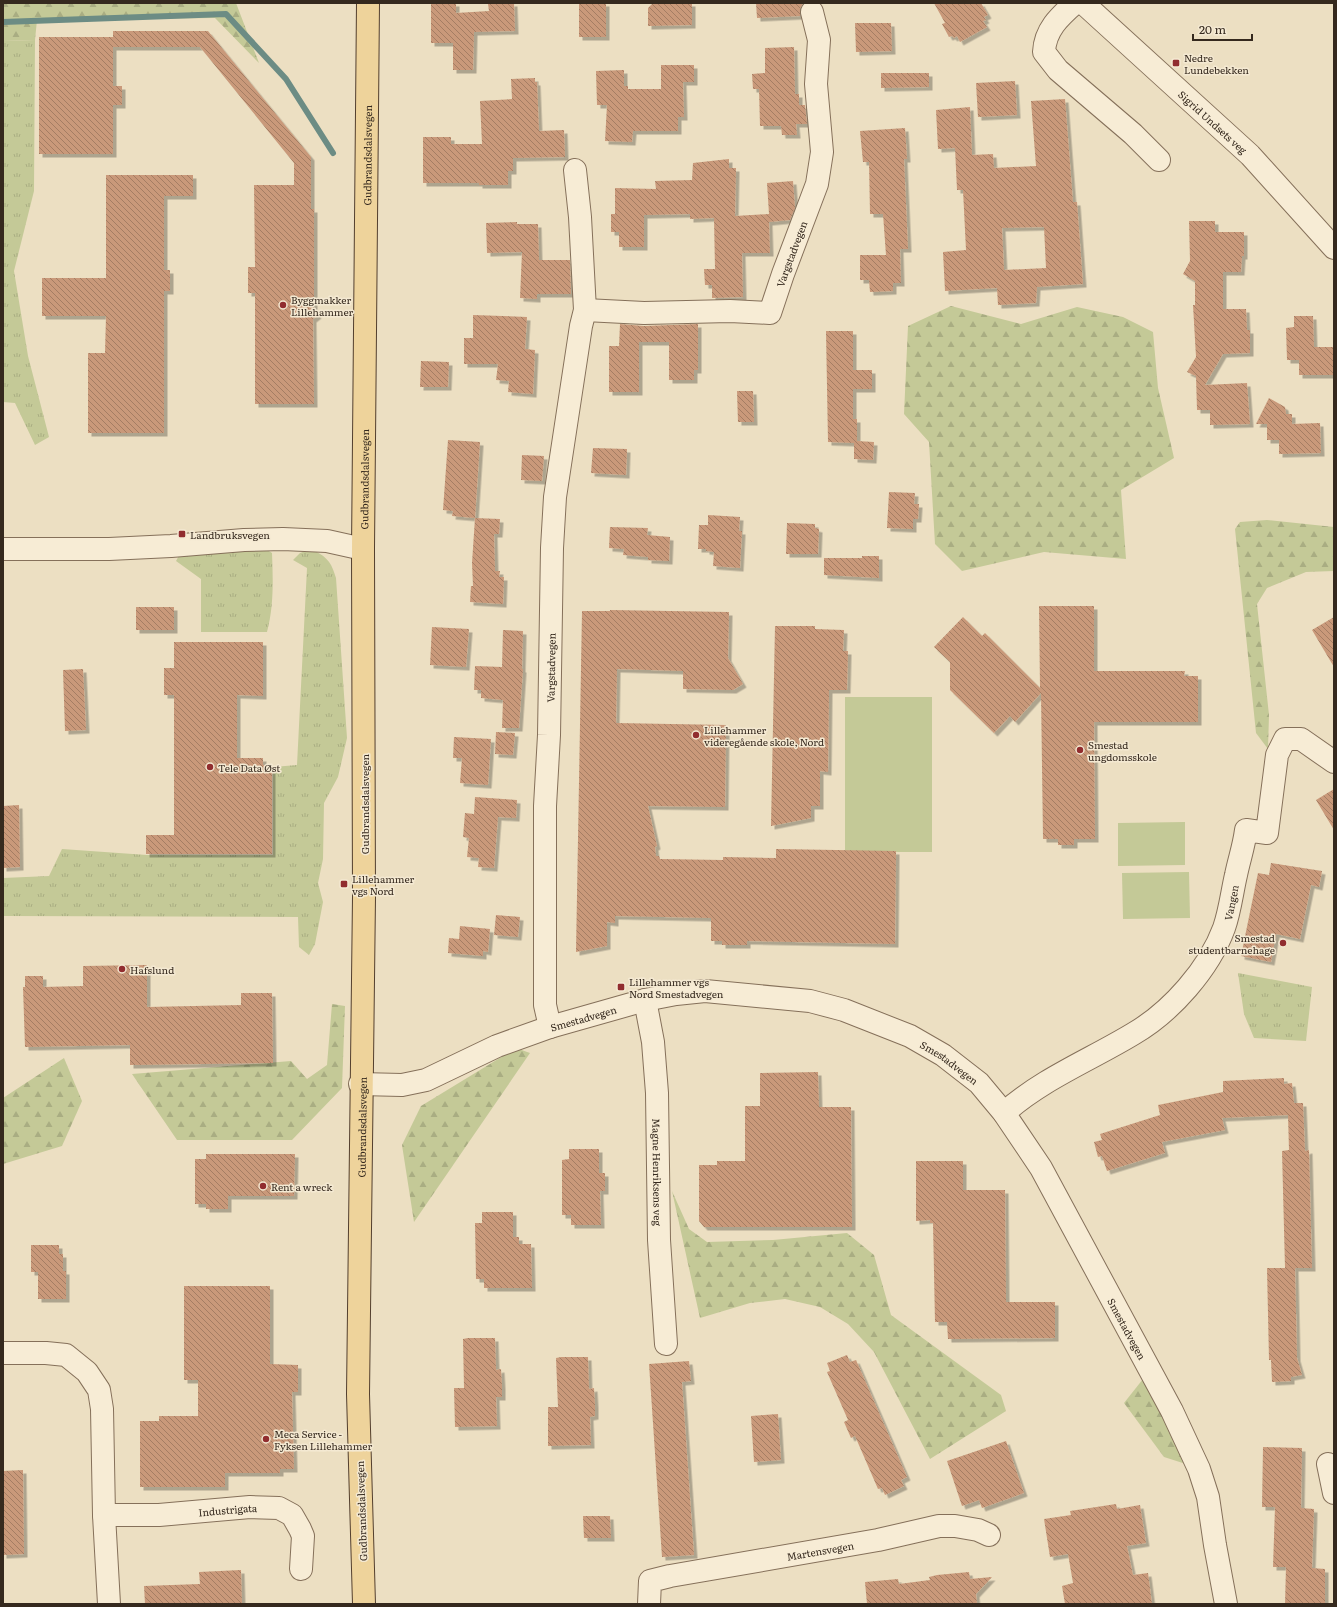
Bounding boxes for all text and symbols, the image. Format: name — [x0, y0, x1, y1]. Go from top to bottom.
scale bar — [1193, 16, 1252, 42]
text: 20 m — [1199, 20, 1226, 38]
place label: Nedre Lundebekken — [1184, 50, 1249, 77]
marker: Nedre Lundebekken — [1171, 58, 1181, 68]
street label: Sigrid Undsets veg — [1176, 86, 1251, 157]
street label: Gudbrandsdalsvegen — [359, 104, 375, 205]
street label: Vargstadvegen — [772, 218, 810, 289]
place label: Byggmakker Lillehammer — [291, 292, 354, 319]
marker: Byggmakker Lillehammer — [278, 300, 288, 310]
street label: Gudbrandsdalsvegen — [356, 428, 372, 529]
place label: Landbruksvegen — [190, 527, 270, 542]
marker: Landbruksvegen — [177, 529, 187, 539]
street label: Vargstadvegen — [542, 632, 558, 703]
place label: Lillehammer videregående skole, Nord — [704, 722, 824, 749]
marker: Lillehammer videregående skole, Nord — [691, 730, 701, 740]
place label: Smestad ungdomsskole — [1088, 737, 1157, 764]
marker: Smestad ungdomsskole — [1075, 745, 1085, 755]
street label: Gudbrandsdalsvegen — [357, 753, 372, 854]
place label: Tele Data Øst — [218, 760, 280, 775]
marker: Tele Data Øst — [205, 762, 215, 772]
place label: Lillehammer vgs Nord — [352, 871, 415, 898]
marker: Lillehammer vgs Nord — [339, 879, 349, 889]
street label: Vangen — [1219, 883, 1241, 922]
place label: Smestad studentbarnehage — [1189, 930, 1275, 957]
marker: Smestad studentbarnehage — [1278, 938, 1288, 948]
place label: Hafslund — [130, 962, 174, 977]
marker: Hafslund — [117, 964, 127, 974]
place label: Lillehammer vgs Nord Smestadvegen — [629, 974, 724, 1001]
marker: Lillehammer vgs Nord Smestadvegen — [616, 982, 626, 992]
street label: Smestadvegen — [548, 1001, 618, 1034]
street label: Smestadvegen — [918, 1036, 982, 1088]
street label: Gudbrandsdalsvegen — [353, 1076, 369, 1177]
street label: Magne Henriksens veg — [650, 1118, 666, 1227]
place label: Rent a wreck — [271, 1179, 333, 1194]
marker: Rent a wreck — [258, 1181, 268, 1191]
street label: Smestadvegen — [1105, 1295, 1150, 1362]
place label: Meca Service - Fyksen Lillehammer — [274, 1426, 372, 1453]
marker: Meca Service - Fyksen Lillehammer — [261, 1434, 271, 1444]
street label: Gudbrandsdalsvegen — [352, 1460, 370, 1561]
street label: Industrigata — [198, 1499, 258, 1519]
street label: Martensvegen — [785, 1537, 855, 1563]

